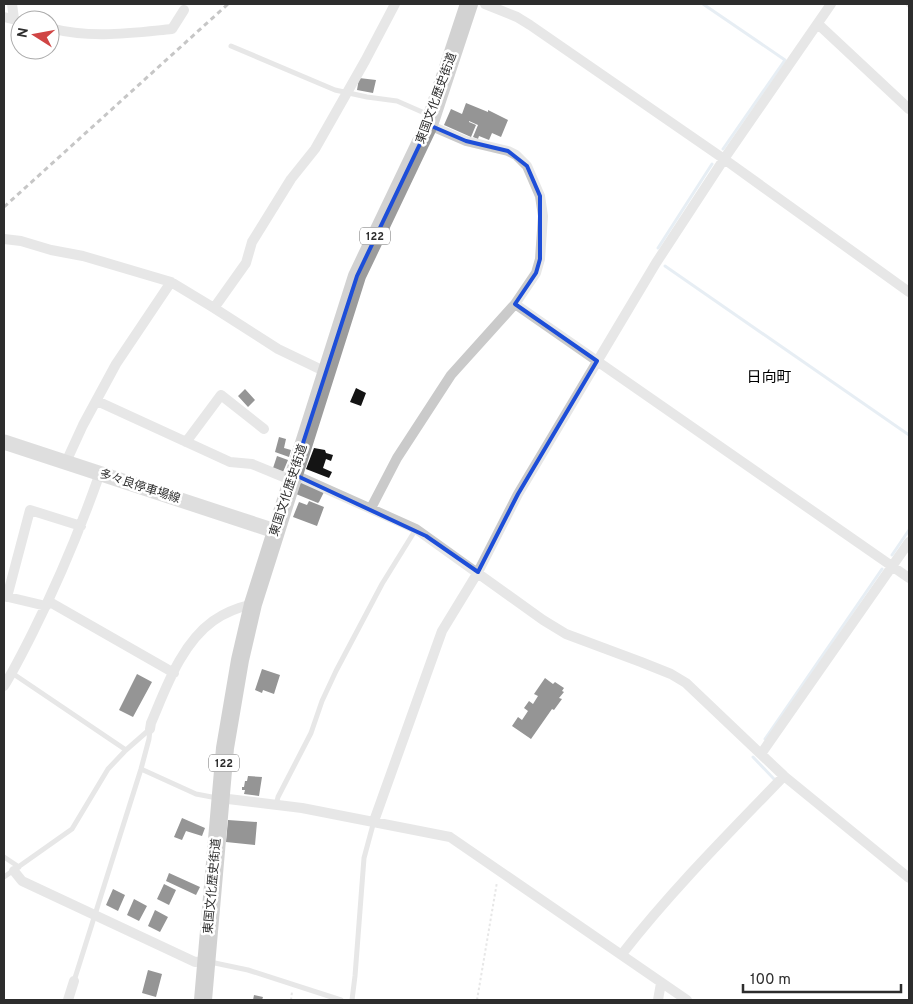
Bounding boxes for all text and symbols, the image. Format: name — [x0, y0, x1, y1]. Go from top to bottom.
north arrow — [10, 10, 60, 60]
text: N — [14, 26, 33, 39]
street label: 東国文化歴史街道 — [413, 50, 461, 146]
road number: 122 — [360, 228, 390, 245]
district label: 日向町 — [746, 369, 792, 388]
street label: 東国文化歴史街道 — [267, 442, 311, 538]
street label: 多々良停車場線 — [97, 466, 182, 508]
road number: 122 — [209, 754, 239, 771]
street label: 東国文化歴史街道 — [201, 838, 225, 935]
scale bar — [743, 962, 900, 994]
text: 100 m — [750, 971, 791, 990]

